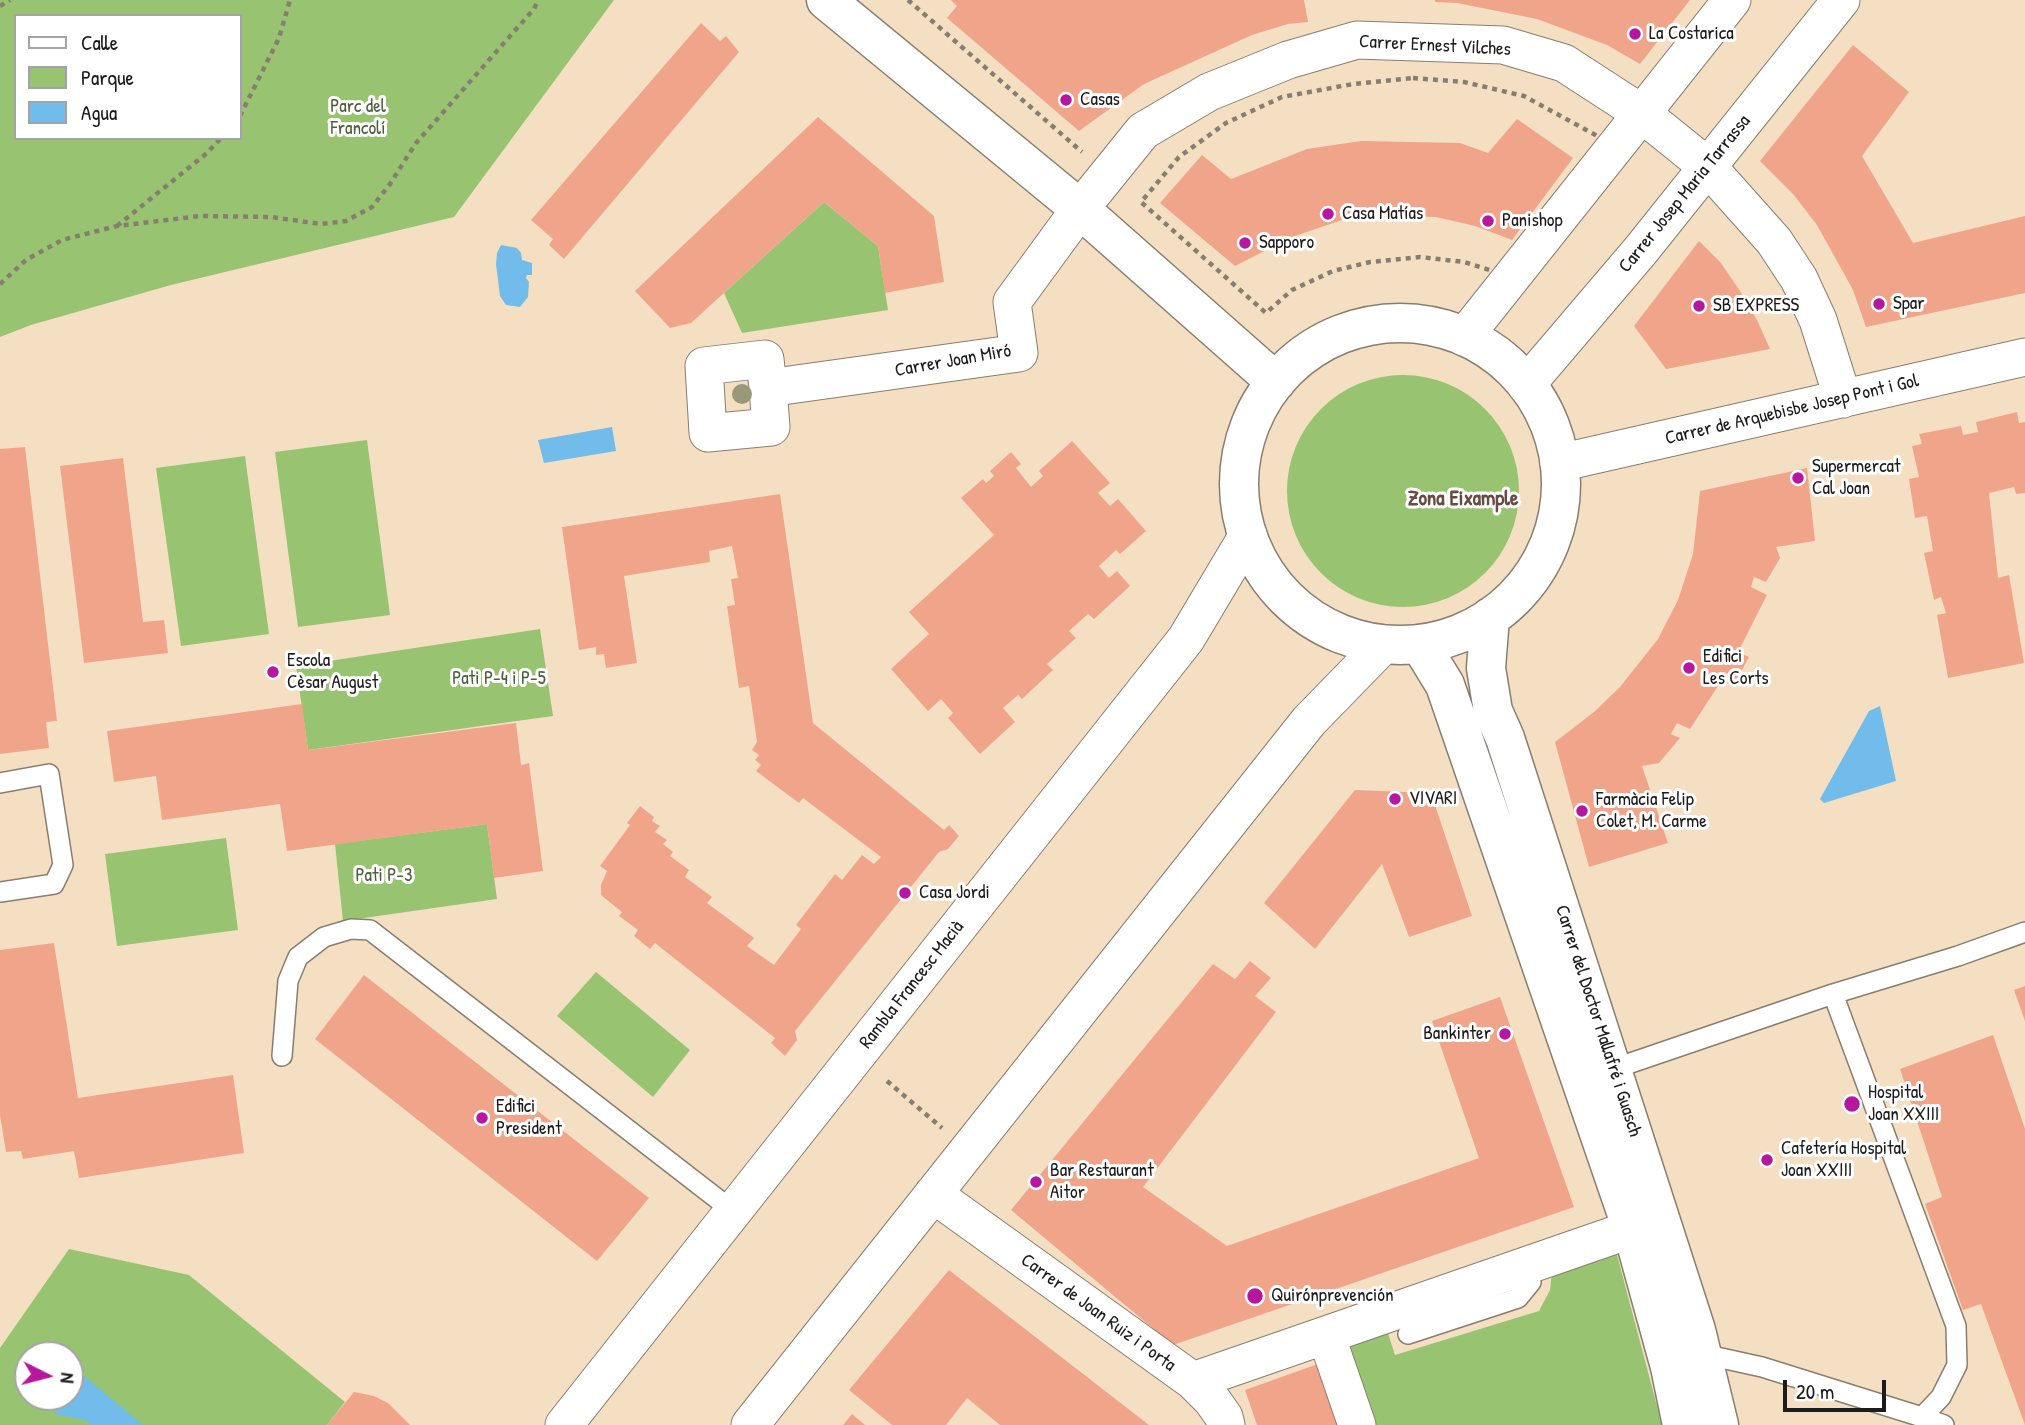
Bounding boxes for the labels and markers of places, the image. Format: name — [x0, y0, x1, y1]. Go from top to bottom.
place label: La Costarica — [1649, 23, 1734, 45]
marker: La Costarica — [1627, 26, 1643, 42]
place label: Casas — [1080, 89, 1120, 111]
marker: Casas — [1058, 92, 1074, 108]
place label: Casa Matías — [1342, 203, 1423, 225]
marker: Casa Matías — [1320, 206, 1336, 222]
place label: Panishop — [1502, 210, 1563, 232]
marker: Panishop — [1480, 213, 1496, 229]
place label: Sapporo — [1259, 232, 1314, 254]
marker: Sapporo — [1237, 235, 1253, 251]
place label: Spar — [1893, 293, 1925, 315]
place label: SB EXPRESS — [1713, 295, 1799, 317]
marker: Spar — [1871, 296, 1887, 312]
marker: SB EXPRESS — [1691, 298, 1707, 314]
place label: Supermercat Cal Joan — [1812, 456, 1900, 500]
marker: Supermercat Cal Joan — [1790, 470, 1806, 486]
place label: Edifici Les Corts — [1703, 646, 1769, 690]
place label: Escola Cèsar August — [287, 650, 378, 694]
marker: Edifici Les Corts — [1681, 660, 1697, 676]
marker: Escola Cèsar August — [265, 664, 281, 680]
place label: VIVARI — [1409, 788, 1457, 810]
place label: Farmàcia Felip Colet, M. Carme — [1596, 789, 1707, 833]
marker: VIVARI — [1387, 791, 1403, 807]
marker: Farmàcia Felip Colet, M. Carme — [1574, 803, 1590, 819]
place label: Casa Jordi — [919, 882, 990, 904]
marker: Casa Jordi — [897, 885, 913, 901]
place label: Bankinter — [1423, 1023, 1491, 1045]
marker: Bankinter — [1497, 1026, 1513, 1042]
place label: Hospital Joan XXIII — [1868, 1082, 1939, 1126]
marker: Hospital Joan XXIII — [1842, 1094, 1862, 1114]
place label: Edifici President — [496, 1096, 562, 1140]
marker: Edifici President — [474, 1110, 490, 1126]
place label: Cafetería Hospital Joan XXIII — [1781, 1138, 1906, 1182]
marker: Cafetería Hospital Joan XXIII — [1759, 1152, 1775, 1168]
place label: Bar Restaurant Aitor — [1050, 1160, 1154, 1204]
marker: Bar Restaurant Aitor — [1028, 1174, 1044, 1190]
place label: Quirónprevención — [1271, 1285, 1393, 1307]
marker: Quirónprevención — [1245, 1286, 1265, 1306]

